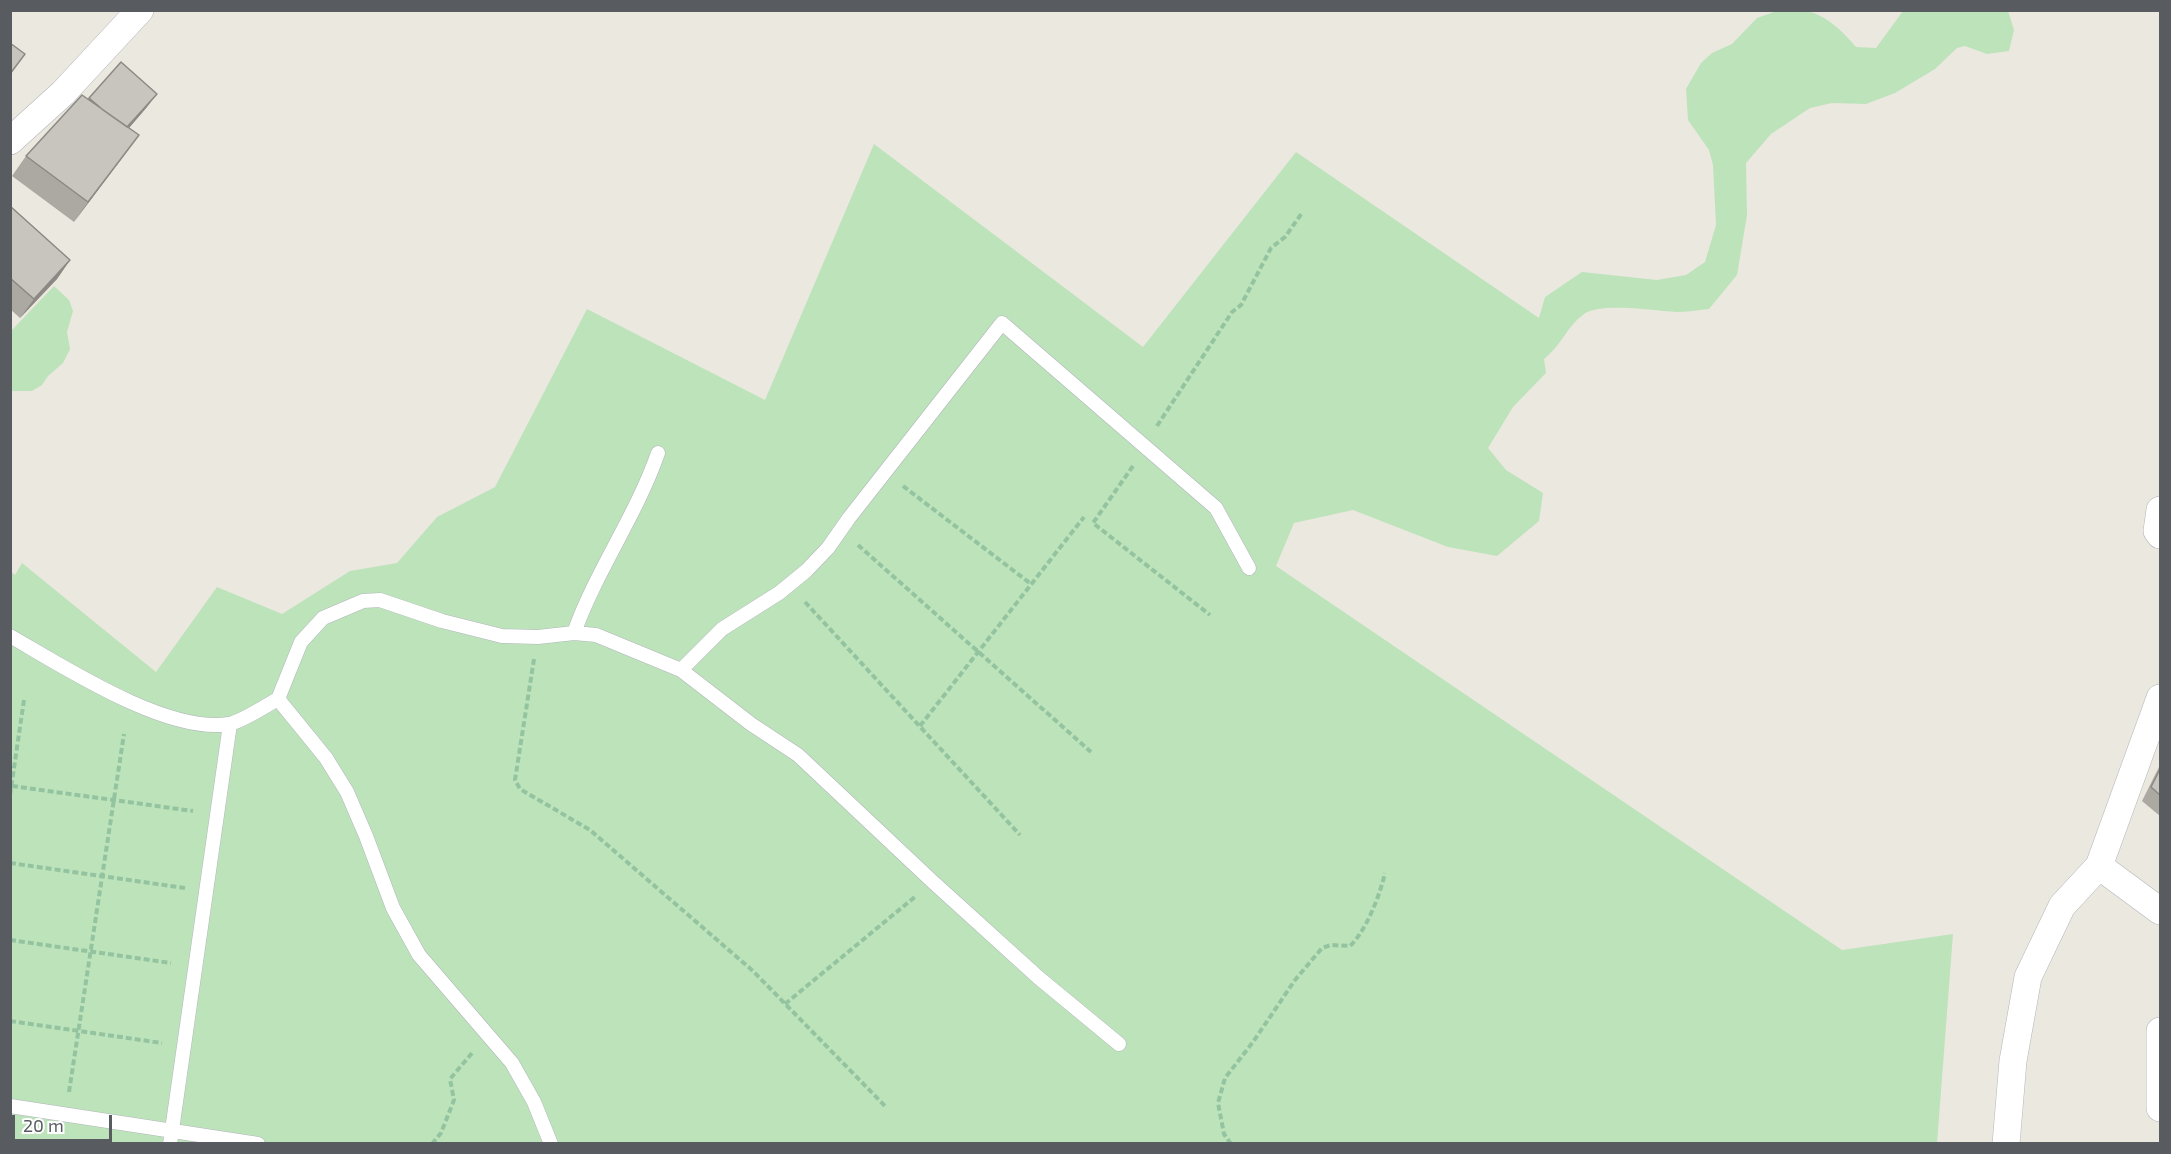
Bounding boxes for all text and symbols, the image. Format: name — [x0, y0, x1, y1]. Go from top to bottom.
scale bar — [15, 1103, 116, 1141]
text: 20 m — [23, 1114, 64, 1136]

